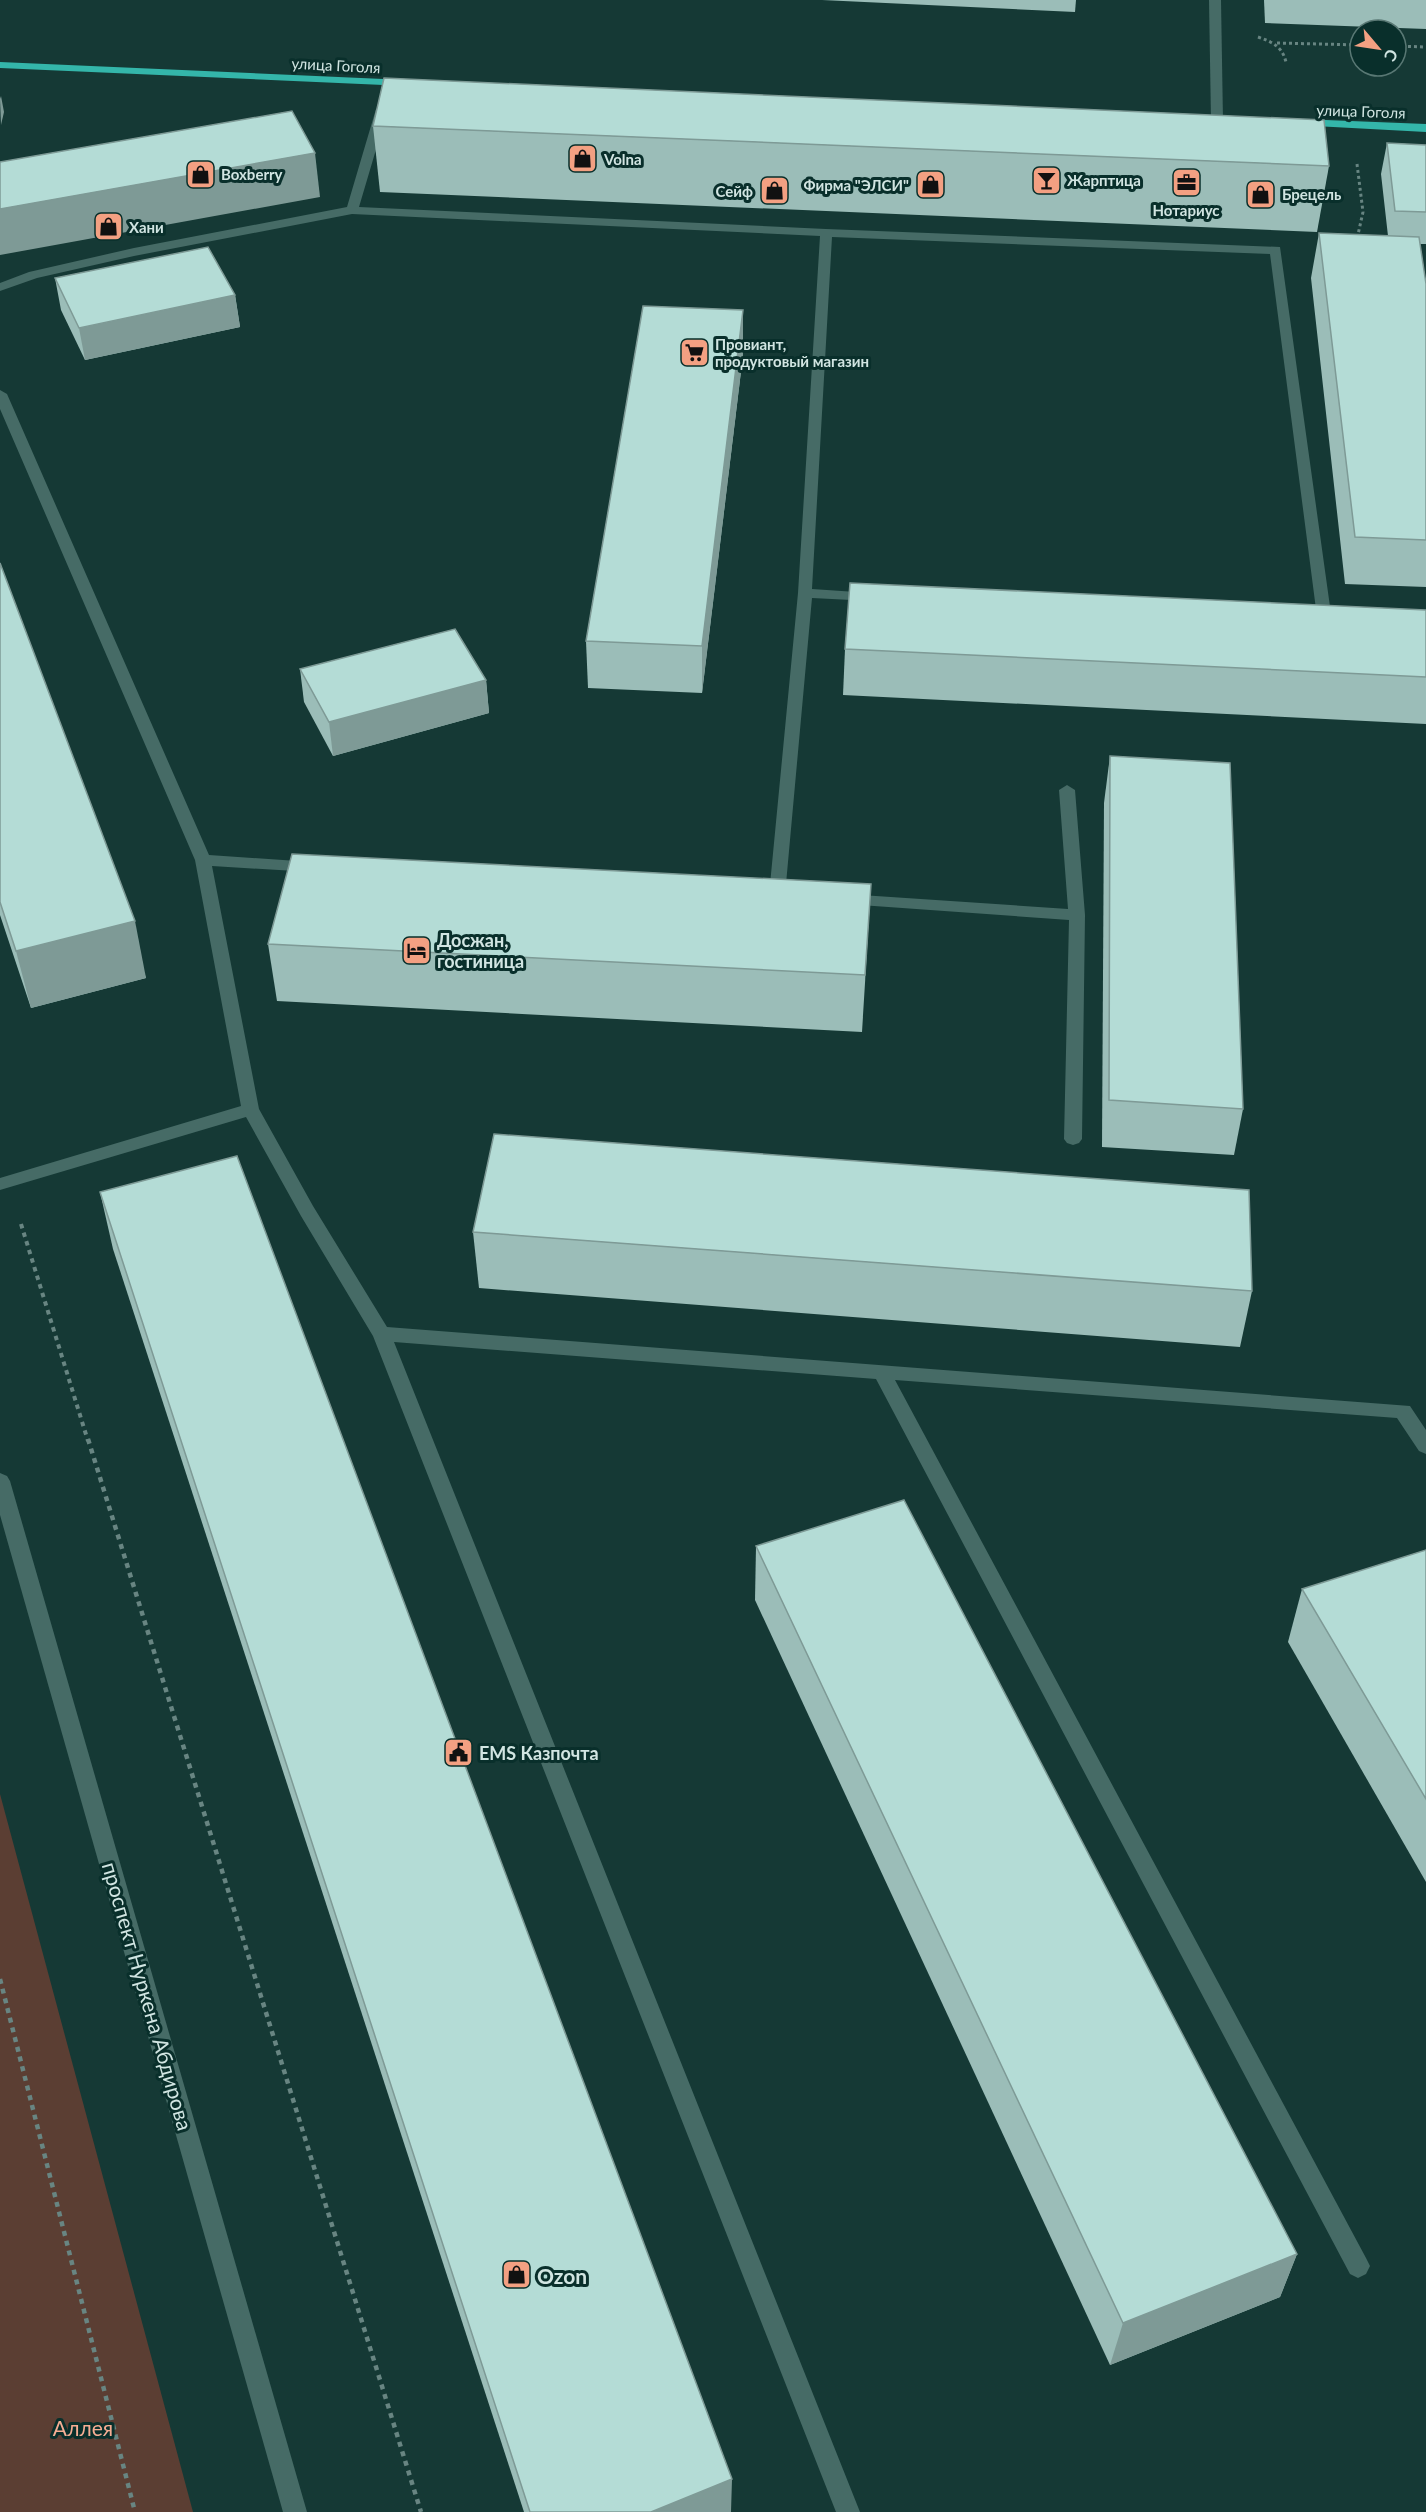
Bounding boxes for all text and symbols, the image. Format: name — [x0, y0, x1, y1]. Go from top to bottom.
north arrow — [1348, 18, 1408, 78]
text: С — [1380, 46, 1402, 65]
street label: улица Гоголя — [291, 54, 381, 76]
street label: улица Гоголя — [1316, 100, 1406, 122]
shop icon: Volna — [567, 143, 599, 175]
place label: Volna — [603, 150, 642, 168]
shop icon: Boxberry — [184, 158, 216, 190]
bar icon: Жарптица — [1030, 164, 1062, 196]
place label: Boxberry — [221, 165, 283, 183]
office icon: Нотариус — [1170, 167, 1202, 199]
shop icon: Фирма "ЭЛСИ" — [914, 169, 946, 201]
place label: Жарптица — [1067, 171, 1141, 189]
shop icon: Сейф — [758, 175, 790, 207]
place label: Фирма "ЭЛСИ" — [804, 176, 909, 194]
shop icon: Брецель — [1245, 178, 1277, 210]
place label: Сейф — [716, 182, 753, 200]
place label: Брецель — [1282, 185, 1341, 203]
place label: Нотариус — [1152, 201, 1220, 219]
shop icon: Хани — [92, 211, 124, 243]
place label: Хани — [129, 218, 164, 236]
place label: Провиант, продуктовый магазин — [715, 335, 869, 370]
supermarket icon: Провиант, продуктовый магазин — [678, 337, 710, 369]
place label: Досжан, гостиница — [437, 929, 524, 972]
hotel icon: Досжан, гостиница — [400, 934, 432, 966]
public building icon: EMS Казпочта — [442, 1737, 474, 1769]
place label: EMS Казпочта — [479, 1742, 599, 1764]
street label: проспект Нуркена Абдирова — [98, 1859, 198, 2133]
shop icon: Ozon — [500, 2259, 532, 2291]
place label: Ozon — [537, 2263, 587, 2288]
park label: Аллея — [53, 2415, 113, 2440]

